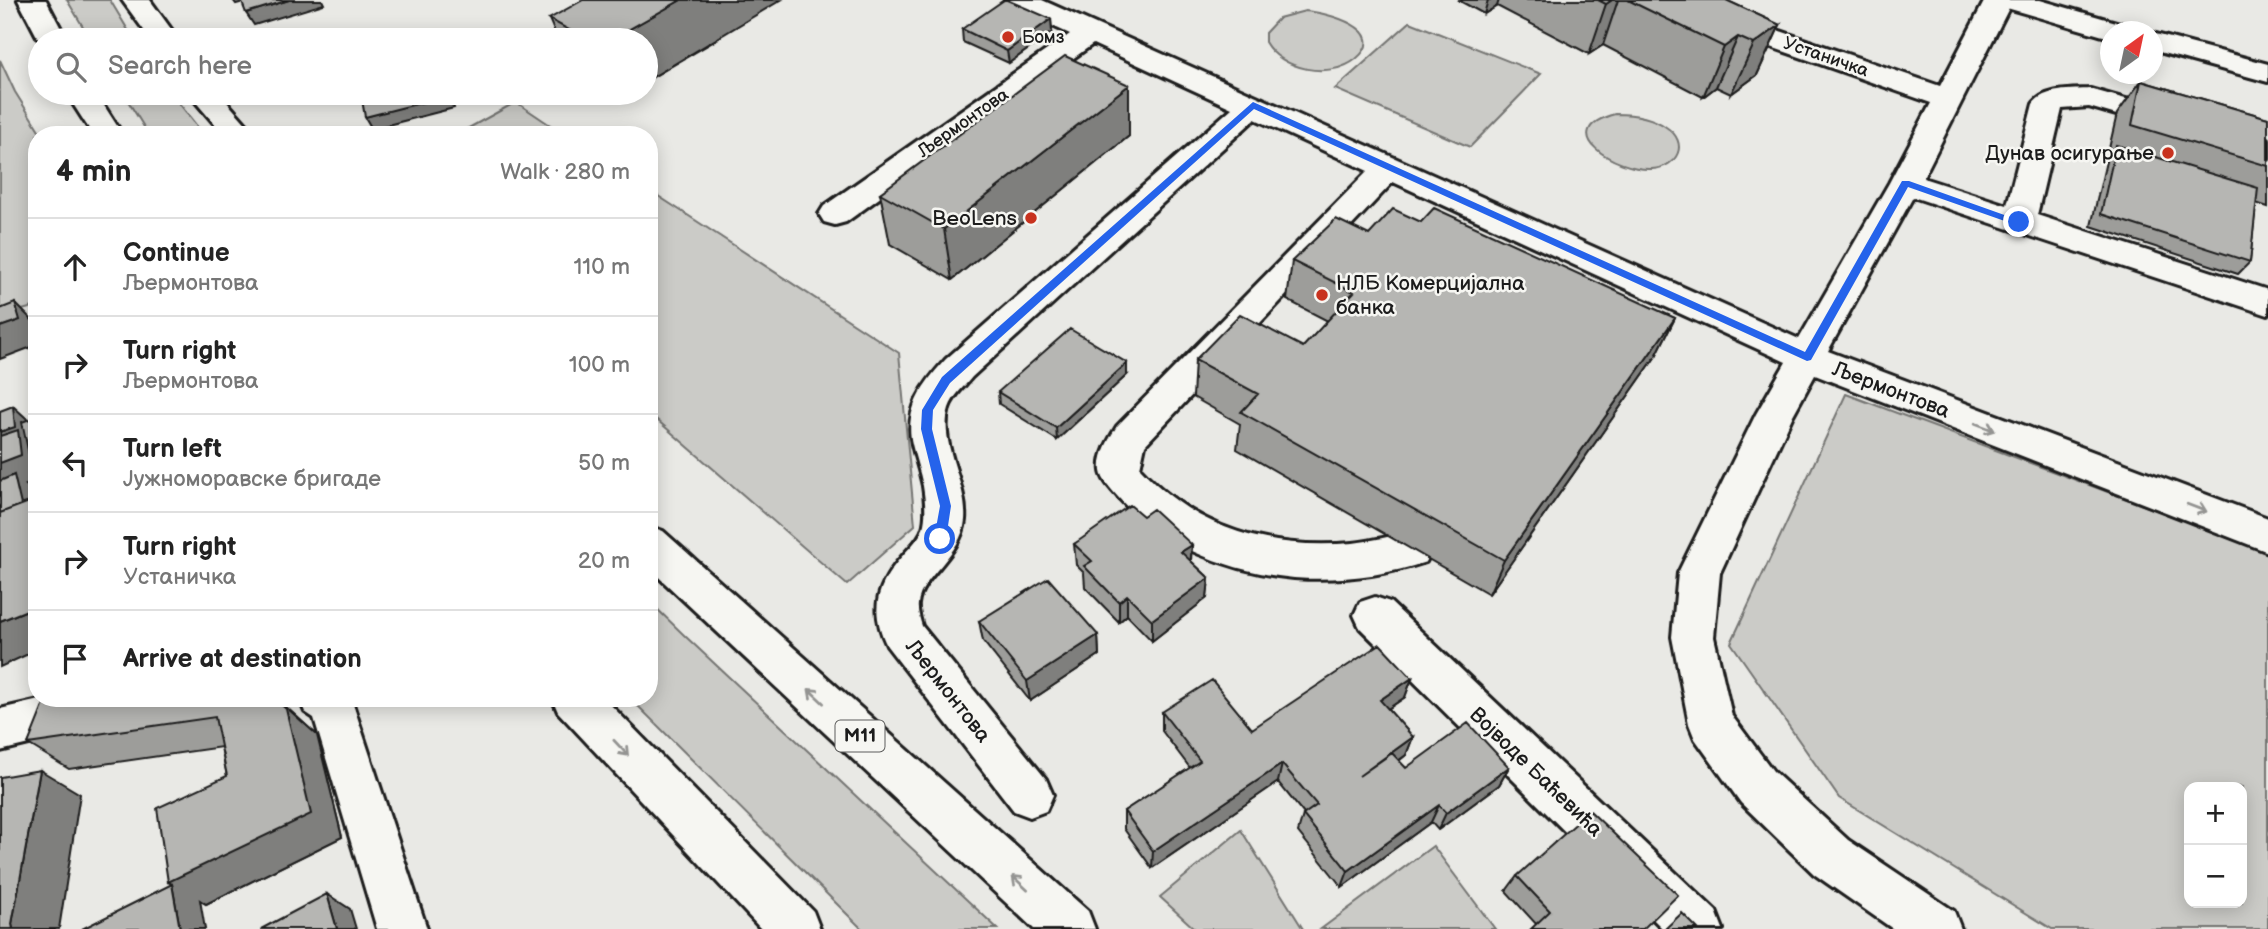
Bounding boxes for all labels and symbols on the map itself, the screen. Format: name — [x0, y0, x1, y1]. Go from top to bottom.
north arrow — [2100, 21, 2163, 84]
place label: Бомз — [1022, 27, 1065, 48]
marker: Бомз — [1000, 29, 1016, 45]
street label: Устаничка — [1781, 33, 1872, 81]
street label: Љермонтова — [913, 84, 1013, 163]
place label: Дунав осигурање — [1985, 141, 2154, 166]
marker: Дунав осигурање — [2160, 145, 2176, 161]
place label: BeoLens — [932, 206, 1017, 231]
route end — [2003, 206, 2034, 237]
marker: BeoLens — [1023, 210, 1039, 226]
place label: НЛБ Комерцијална банка — [1336, 271, 1525, 320]
marker: НЛБ Комерцијална банка — [1314, 287, 1330, 303]
street label: Љермонтова — [1828, 356, 1954, 424]
one-way arrow — [1973, 422, 1995, 434]
one-way arrow — [2186, 503, 2208, 515]
route start — [924, 523, 955, 554]
street label: Љермонтова — [899, 634, 996, 748]
one-way arrow — [807, 688, 825, 704]
street label: Војводе Баћевића — [1464, 702, 1608, 842]
road number: M11 — [836, 720, 884, 751]
one-way arrow — [613, 739, 629, 757]
one-way arrow — [1011, 875, 1029, 891]

